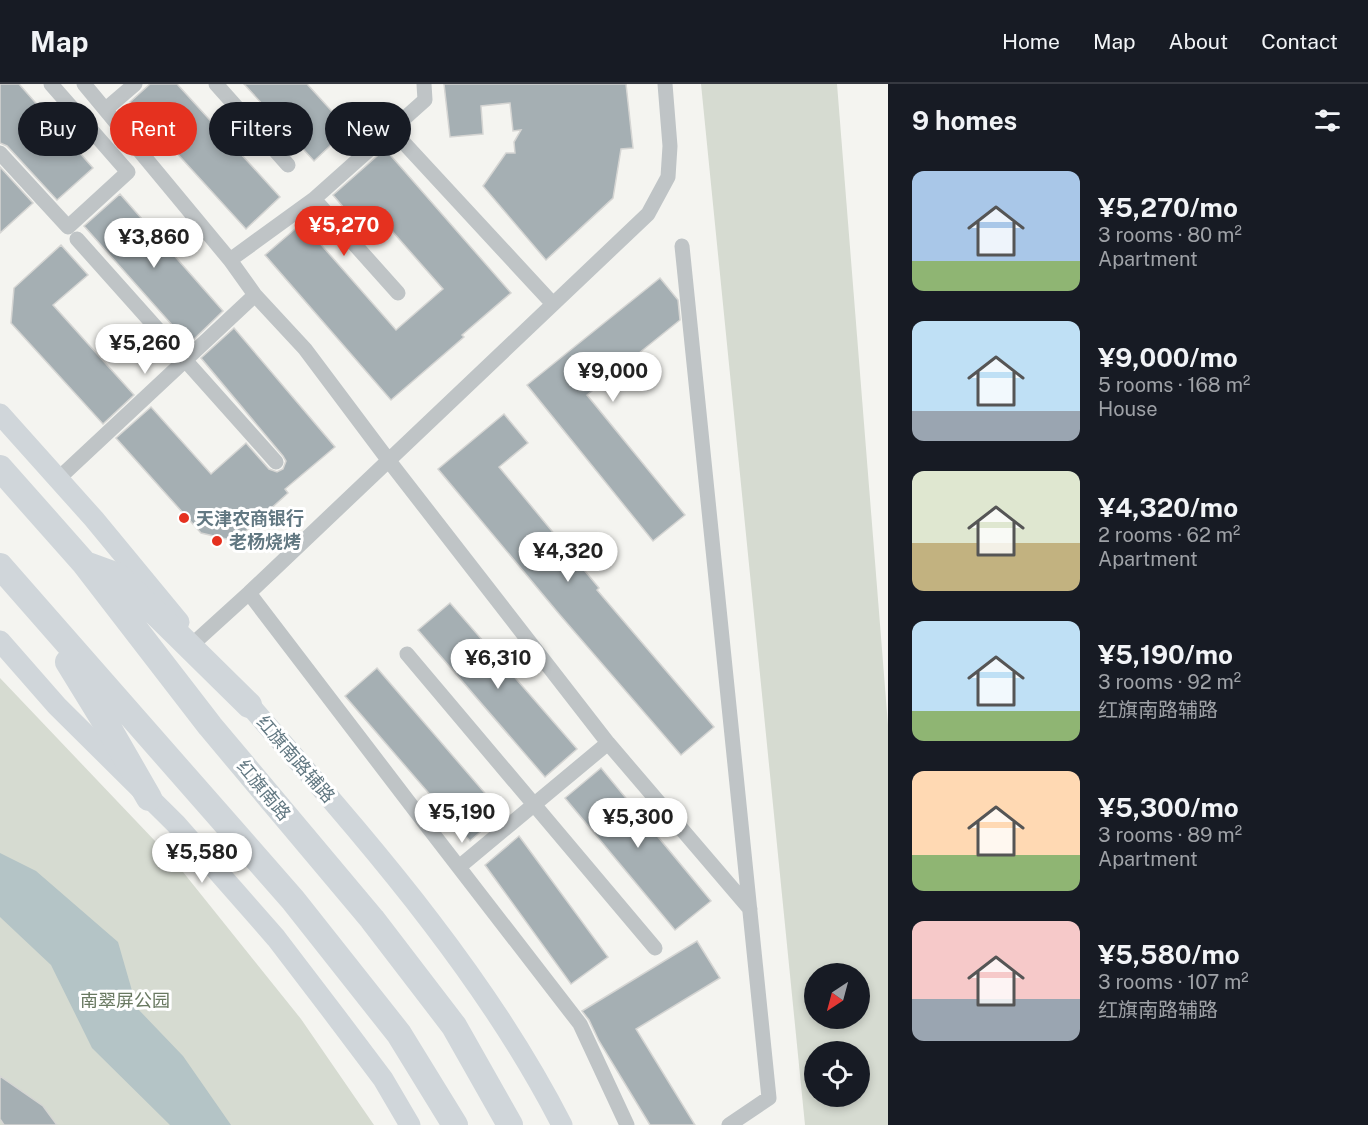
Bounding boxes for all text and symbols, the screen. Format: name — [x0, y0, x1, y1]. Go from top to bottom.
text: Map — [30, 25, 89, 58]
text: Home — [1002, 29, 1060, 54]
text: Map — [1093, 29, 1136, 54]
text: About — [1169, 29, 1228, 54]
text: Contact — [1261, 29, 1338, 54]
chip: Buy — [18, 102, 98, 156]
chip: Rent — [110, 102, 197, 156]
chip: Filters — [209, 102, 313, 156]
chip: New — [325, 102, 411, 156]
icon: filters — [1311, 104, 1344, 137]
text: 9 homes — [912, 105, 1017, 136]
text: ¥5,270/mo — [1098, 192, 1238, 223]
icon: home — [960, 195, 1032, 267]
pin: ¥5,270 — [295, 206, 393, 257]
text: ¥5,270 — [309, 213, 379, 237]
pin: ¥3,860 — [105, 218, 203, 269]
text: 3 rooms · 80 m² — [1098, 223, 1242, 247]
text: ¥3,860 — [118, 225, 190, 249]
text: Apartment — [1098, 247, 1198, 271]
pin: ¥5,260 — [96, 324, 194, 375]
text: ¥5,260 — [109, 331, 181, 355]
text: ¥9,000/mo — [1098, 342, 1238, 373]
icon: home — [960, 345, 1032, 417]
pin: ¥9,000 — [564, 352, 662, 403]
text: ¥9,000 — [578, 359, 648, 383]
text: 5 rooms · 168 m² — [1098, 373, 1250, 397]
text: House — [1098, 397, 1158, 421]
text: ¥4,320/mo — [1098, 492, 1238, 523]
icon: home — [960, 495, 1032, 567]
place label: 天津农商银行 — [196, 508, 304, 529]
marker: 天津农商银行 — [177, 511, 191, 525]
text: 2 rooms · 62 m² — [1098, 523, 1240, 547]
place label: 老杨烧烤 — [229, 531, 301, 552]
pin: ¥4,320 — [519, 532, 617, 583]
marker: 老杨烧烤 — [210, 534, 224, 548]
text: ¥4,320 — [533, 539, 603, 563]
text: Apartment — [1098, 547, 1198, 571]
pin: ¥6,310 — [449, 639, 547, 690]
text: ¥5,190/mo — [1098, 639, 1233, 670]
icon: home — [960, 645, 1032, 717]
text: ¥6,310 — [465, 646, 531, 670]
text: 3 rooms · 92 m² — [1098, 670, 1241, 694]
text: 红旗南路辅路 — [1098, 698, 1218, 722]
street label: 红旗南路辅路 — [252, 711, 340, 807]
street label: 红旗南路 — [233, 755, 295, 825]
text: ¥5,300/mo — [1098, 792, 1239, 823]
pin: ¥5,190 — [413, 793, 511, 844]
icon: home — [960, 795, 1032, 867]
pin: ¥5,300 — [589, 798, 687, 849]
text: ¥5,190 — [429, 800, 495, 824]
text: ¥5,300 — [602, 805, 674, 829]
text: 3 rooms · 89 m² — [1098, 823, 1242, 847]
pin: ¥5,580 — [153, 833, 251, 884]
text: ¥5,580 — [166, 840, 238, 864]
text: Apartment — [1098, 847, 1198, 871]
text: ¥5,580/mo — [1098, 939, 1240, 970]
icon: home — [960, 945, 1032, 1017]
north arrow — [804, 963, 870, 1029]
map controls — [804, 963, 870, 1107]
text: 3 rooms · 107 m² — [1098, 970, 1249, 994]
park label: 南翠屏公园 — [80, 990, 170, 1011]
text: 红旗南路辅路 — [1098, 998, 1218, 1022]
button: locate — [804, 1041, 870, 1107]

